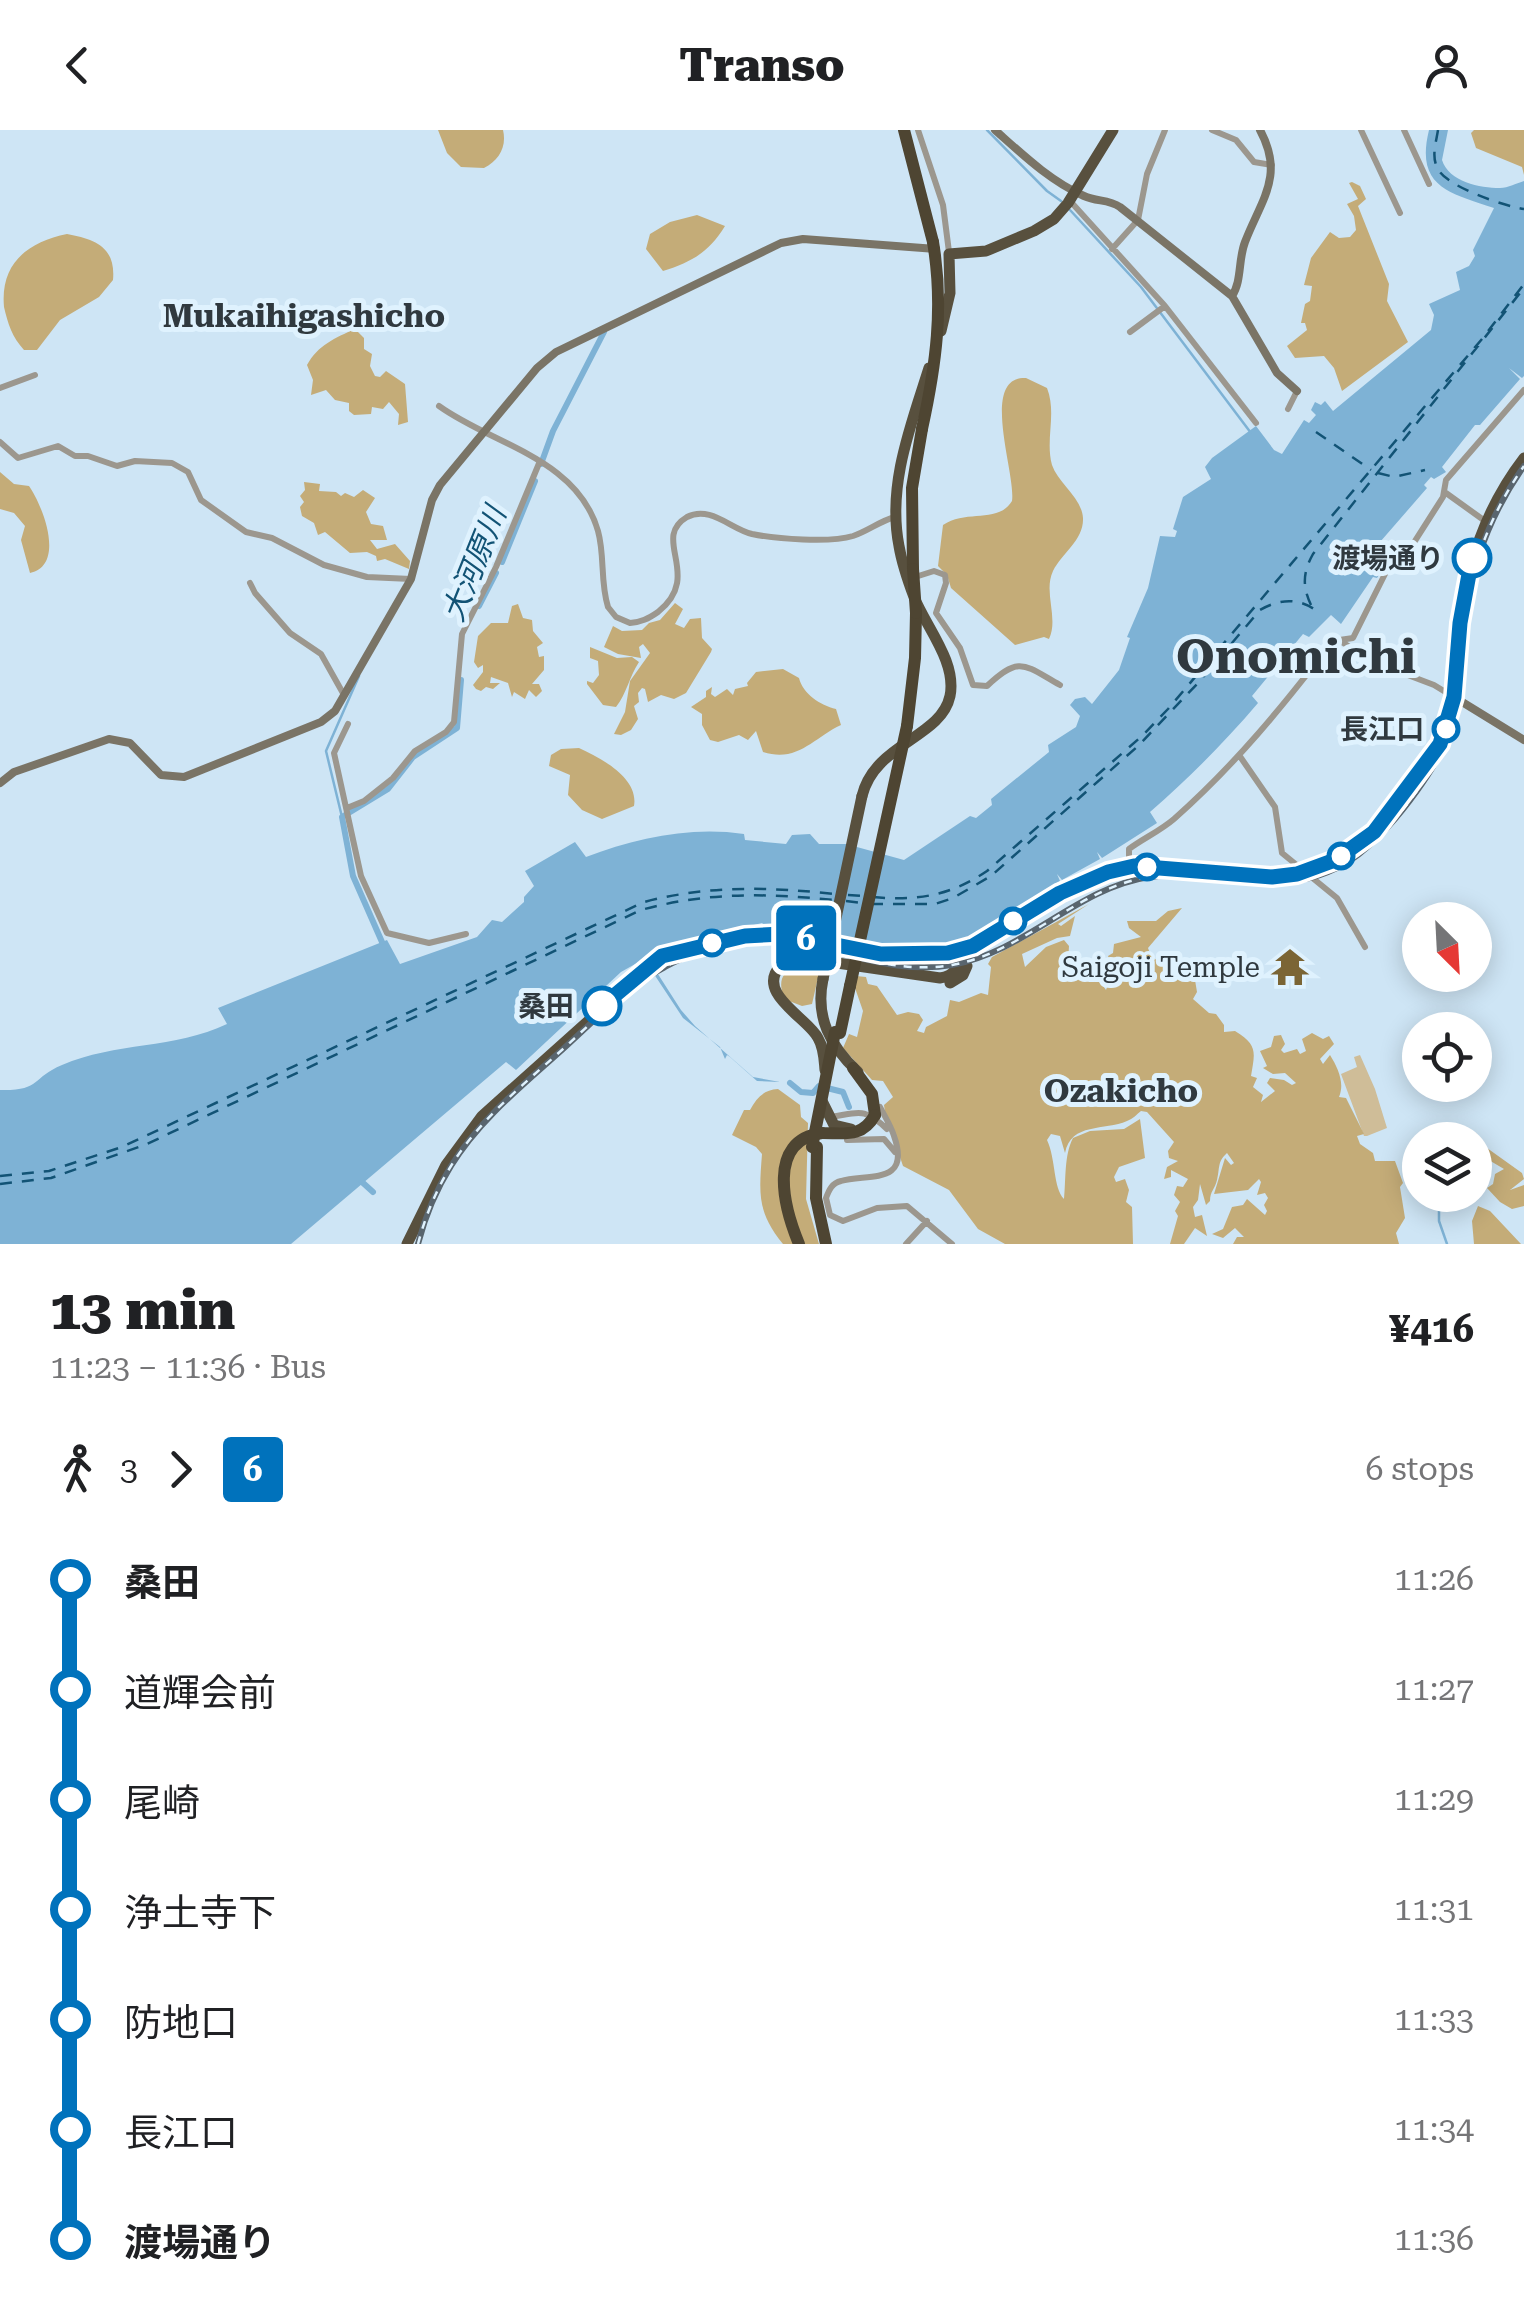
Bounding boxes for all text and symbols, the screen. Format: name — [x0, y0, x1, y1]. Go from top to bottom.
icon: back — [50, 38, 105, 93]
icon: person — [1419, 38, 1474, 93]
text: Transo — [679, 39, 845, 92]
district label: Mukaihigashicho — [163, 297, 445, 335]
water label: 大河原川 — [435, 499, 514, 626]
marker: 渡場通り — [1453, 539, 1491, 577]
place label: 渡場通り — [1332, 542, 1444, 575]
district label: Onomichi — [1176, 629, 1416, 685]
place label: 長江口 — [1340, 713, 1424, 746]
marker: 長江口 — [1433, 716, 1459, 742]
unlabelled marker — [1328, 843, 1354, 869]
unlabelled marker — [1134, 854, 1160, 880]
north arrow — [1402, 902, 1492, 992]
map controls — [1402, 902, 1492, 1212]
line badge: 6 — [774, 906, 838, 970]
unlabelled marker — [1000, 908, 1026, 934]
text: 6 — [796, 918, 816, 959]
unlabelled marker — [699, 930, 725, 956]
temple icon: Saigoji Temple — [1269, 946, 1311, 988]
place label: Saigoji Temple — [1061, 951, 1260, 984]
marker: 桑田 — [583, 987, 621, 1025]
place label: 桑田 — [518, 990, 574, 1023]
button: locate — [1402, 1012, 1492, 1102]
district label: Ozakicho — [1044, 1072, 1198, 1110]
button: layers — [1402, 1122, 1492, 1212]
text: 13 min — [50, 1278, 235, 1342]
text: ¥416 — [1389, 1307, 1474, 1351]
text: 11:23 – 11:36 · Bus — [50, 1348, 326, 1386]
icon: walk — [50, 1442, 105, 1497]
icon: forward — [153, 1442, 208, 1497]
text: 6 — [243, 1449, 263, 1490]
text: 3 — [120, 1450, 138, 1488]
text: 6 stops — [1365, 1450, 1474, 1488]
text: 11:26 — [1394, 1560, 1474, 1598]
text: 桑田 — [124, 1561, 200, 1605]
text: 11:27 — [1394, 1670, 1474, 1708]
text: 道輝会前 — [124, 1671, 276, 1715]
text: 11:29 — [1394, 1780, 1474, 1818]
text: 尾崎 — [124, 1781, 200, 1825]
text: 11:31 — [1394, 1890, 1474, 1928]
text: 浄土寺下 — [124, 1891, 276, 1935]
text: 11:33 — [1394, 2000, 1474, 2038]
text: 防地口 — [124, 2001, 238, 2045]
text: 11:34 — [1394, 2110, 1474, 2148]
text: 長江口 — [124, 2111, 238, 2155]
text: 11:36 — [1394, 2220, 1474, 2258]
text: 渡場通り — [124, 2221, 276, 2265]

